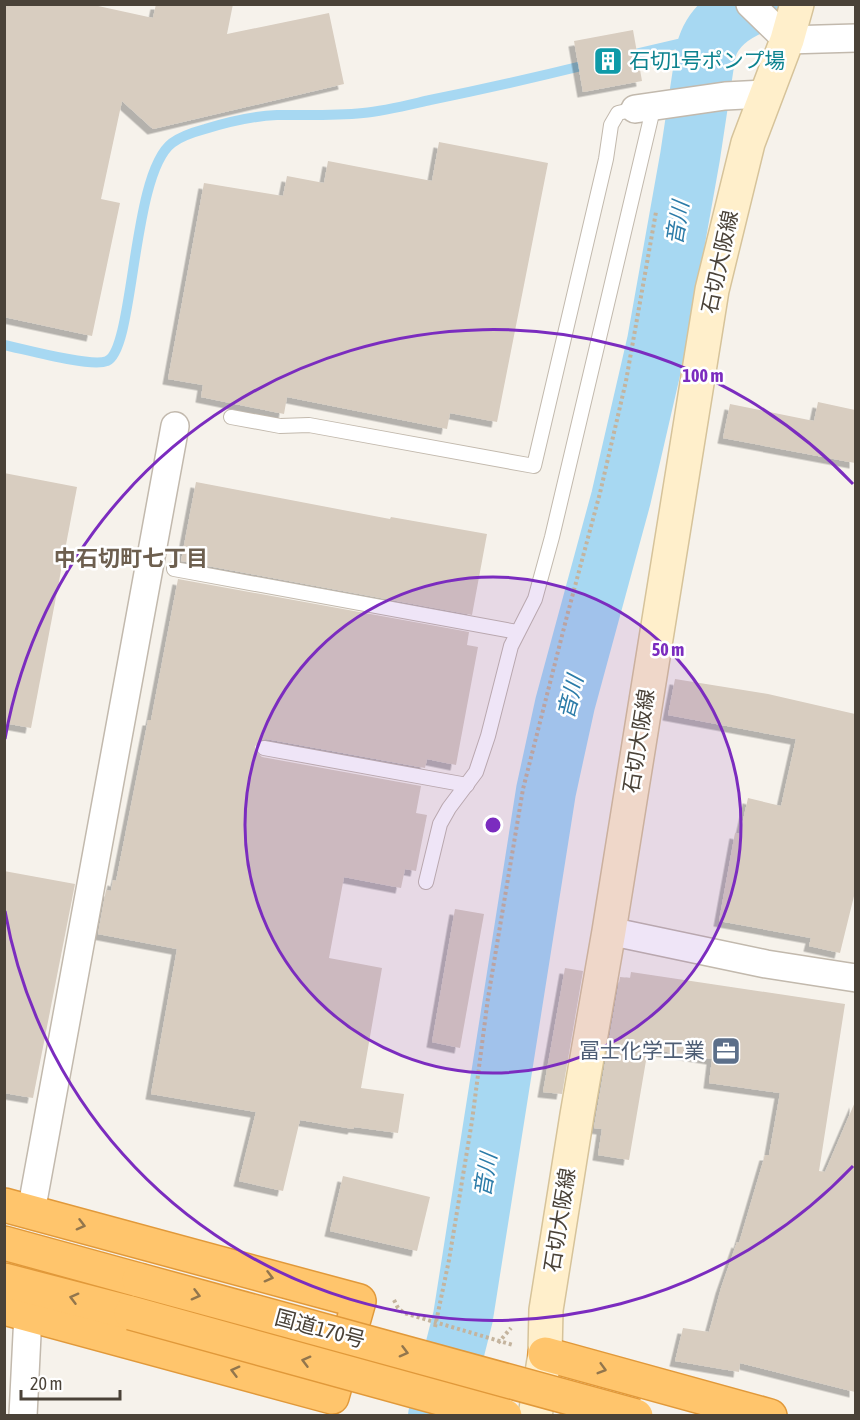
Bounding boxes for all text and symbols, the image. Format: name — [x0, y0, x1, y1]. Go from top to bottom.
building icon: 石切1号ポンプ場 — [592, 45, 624, 77]
place label: 石切1号ポンプ場 — [629, 48, 785, 72]
water label: 音川 — [661, 197, 694, 247]
street label: 石切大阪線 — [696, 208, 742, 316]
text: 100 m — [683, 365, 723, 386]
district label: 中石切町七丁目 — [54, 545, 208, 571]
text: 50 m — [652, 639, 684, 660]
water label: 音川 — [552, 671, 588, 721]
street label: 石切大阪線 — [618, 687, 658, 795]
centre of rings — [483, 815, 503, 835]
office icon: 冨士化学工業 — [710, 1035, 742, 1067]
place label: 冨士化学工業 — [579, 1038, 705, 1062]
water label: 音川 — [469, 1149, 502, 1199]
street label: 石切大阪線 — [539, 1166, 579, 1274]
one-way arrow — [76, 1218, 86, 1231]
one-way arrow — [264, 1270, 274, 1282]
one-way arrow — [190, 1288, 201, 1300]
one-way arrow — [69, 1293, 79, 1306]
street label: 国道170号 — [272, 1304, 368, 1352]
one-way arrow — [398, 1345, 409, 1357]
one-way arrow — [301, 1356, 311, 1369]
one-way arrow — [596, 1362, 606, 1375]
scale bar — [21, 1363, 120, 1401]
one-way arrow — [231, 1366, 241, 1378]
text: 20 m — [30, 1373, 62, 1394]

